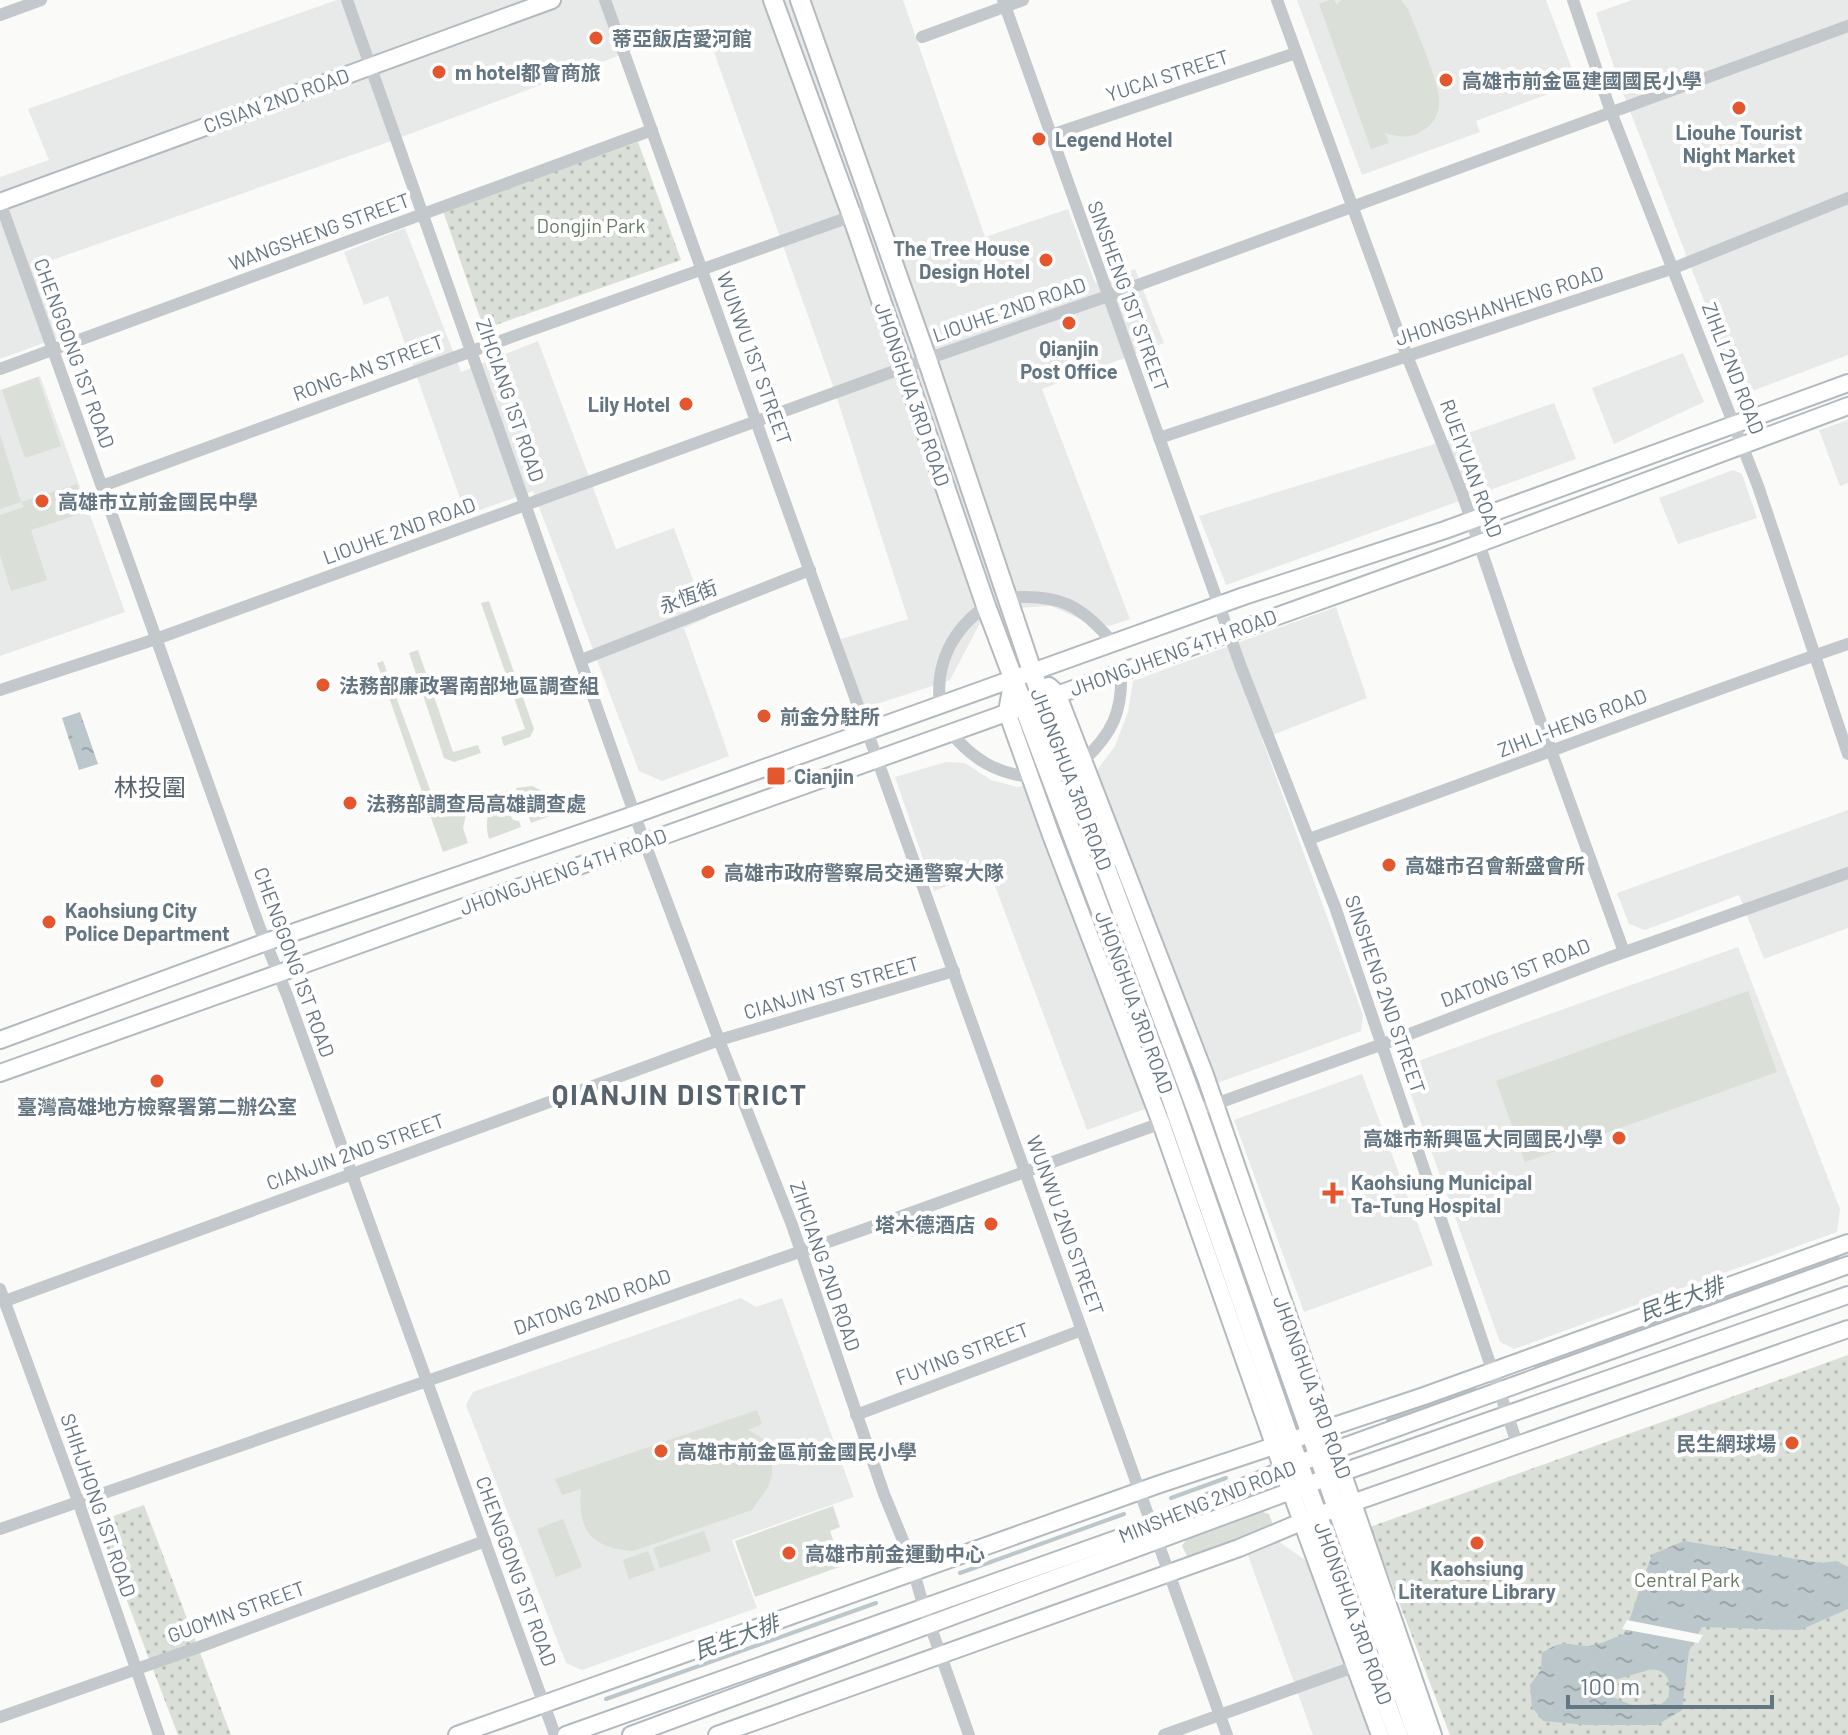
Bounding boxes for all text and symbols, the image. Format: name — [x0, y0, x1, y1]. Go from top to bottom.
place label: 蒂亞飯店愛河館 — [612, 26, 752, 50]
marker: 蒂亞飯店愛河館 — [587, 29, 605, 47]
street label: YUCAI STREET — [1102, 44, 1232, 106]
place label: m hotel都會商旅 — [455, 60, 601, 84]
street label: CISIAN 2ND ROAD — [200, 63, 352, 137]
marker: m hotel都會商旅 — [430, 63, 448, 81]
place label: 高雄市前金區建國國民小學 — [1462, 68, 1702, 92]
marker: 高雄市前金區建國國民小學 — [1437, 71, 1455, 89]
marker: Liouhe Tourist Night Market — [1730, 99, 1748, 117]
place label: Liouhe Tourist Night Market — [1676, 120, 1802, 167]
place label: Legend Hotel — [1055, 127, 1172, 151]
marker: Legend Hotel — [1030, 130, 1048, 148]
street label: WANGSHENG STREET — [225, 187, 413, 275]
street label: SINSHENG 1ST STREET — [1083, 197, 1175, 395]
park label: Dongjin Park — [537, 213, 645, 237]
place label: The Tree House Design Hotel — [893, 236, 1030, 283]
marker: The Tree House Design Hotel — [1037, 251, 1055, 269]
street label: CHENGGONG 1ST ROAD — [29, 255, 121, 451]
street label: JHONGSHANHENG ROAD — [1392, 260, 1606, 350]
street label: WUNWU 1ST STREET — [712, 268, 798, 448]
street label: LIOUHE 2ND ROAD — [929, 272, 1089, 346]
street label: JHONGHUA 3RD ROAD — [870, 299, 956, 489]
street label: ZIHLI 2ND ROAD — [1698, 299, 1770, 437]
marker: Qianjin Post Office — [1060, 314, 1078, 332]
street label: ZIHCIANG 1ST ROAD — [472, 315, 550, 485]
street label: RONG-AN STREET — [289, 329, 447, 405]
place label: Qianjin Post Office — [1020, 336, 1118, 383]
place label: Lily Hotel — [588, 392, 670, 416]
marker: Lily Hotel — [677, 395, 695, 413]
street label: RUEIYUAN ROAD — [1436, 396, 1508, 540]
place label: 高雄市立前金國民中學 — [58, 489, 258, 513]
street label: LIOUHE 2ND ROAD — [319, 491, 479, 569]
marker: 高雄市立前金國民中學 — [33, 492, 51, 510]
street label: 永恆街 — [656, 574, 720, 618]
street label: JHONGJHENG 4TH ROAD — [1066, 603, 1280, 701]
place label: 法務部廉政署南部地區調查組 — [339, 673, 599, 697]
marker: 法務部廉政署南部地區調查組 — [314, 676, 332, 694]
street label: ZIHLI-HENG ROAD — [1494, 683, 1650, 761]
street label: JHONGHUA 3RD ROAD — [1026, 685, 1118, 873]
place label: 前金分駐所 — [780, 704, 880, 728]
marker: 前金分駐所 — [755, 707, 773, 725]
place label: Cianjin — [794, 764, 854, 788]
marker: Cianjin — [765, 765, 787, 787]
district label: 林投圍 — [114, 772, 186, 801]
place label: 法務部調查局高雄調查處 — [366, 791, 586, 815]
marker: 法務部調查局高雄調查處 — [341, 794, 359, 812]
street label: JHONGJHENG 4TH ROAD — [456, 822, 670, 920]
place label: 高雄市召會新盛會所 — [1405, 853, 1585, 877]
marker: 高雄市召會新盛會所 — [1380, 856, 1398, 874]
place label: 高雄市政府警察局交通警察大隊 — [724, 860, 1004, 884]
marker: 高雄市政府警察局交通警察大隊 — [699, 863, 717, 881]
street label: CHENGGONG 1ST ROAD — [249, 864, 341, 1060]
street label: SINSHENG 2ND STREET — [1341, 892, 1431, 1096]
place label: Kaohsiung City Police Department — [65, 898, 230, 945]
street label: JHONGHUA 3RD ROAD — [1091, 907, 1179, 1097]
marker: Kaohsiung City Police Department — [40, 913, 58, 931]
street label: DATONG 1ST ROAD — [1437, 932, 1593, 1012]
street label: CIANJIN 1ST STREET — [741, 950, 921, 1024]
marker: 臺灣高雄地方檢察署第二辦公室 — [148, 1072, 166, 1090]
district label: QIANJIN DISTRICT — [552, 1077, 808, 1111]
place label: 臺灣高雄地方檢察署第二辦公室 — [17, 1094, 297, 1118]
street label: CIANJIN 2ND STREET — [263, 1108, 447, 1194]
place label: 高雄市新興區大同國民小學 — [1363, 1126, 1603, 1150]
marker: 高雄市新興區大同國民小學 — [1610, 1129, 1628, 1147]
street label: WUNWU 2ND STREET — [1022, 1132, 1110, 1318]
place label: Kaohsiung Municipal Ta-Tung Hospital — [1351, 1170, 1532, 1217]
street label: ZIHCIANG 2ND ROAD — [786, 1178, 866, 1354]
marker: Kaohsiung Municipal Ta-Tung Hospital — [1322, 1182, 1344, 1204]
place label: 塔木德酒店 — [875, 1212, 975, 1236]
marker: 塔木德酒店 — [982, 1215, 1000, 1233]
street label: DATONG 2ND ROAD — [510, 1263, 674, 1339]
water label: 民生大排 — [1635, 1270, 1730, 1325]
street label: JHONGHUA 3RD ROAD — [1269, 1292, 1357, 1482]
street label: FUYING STREET — [892, 1317, 1032, 1389]
street label: SHIHJHONG 1ST ROAD — [56, 1410, 142, 1600]
place label: 民生網球場 — [1676, 1431, 1776, 1455]
marker: 民生網球場 — [1783, 1434, 1801, 1452]
place label: 高雄市前金區前金國民小學 — [677, 1439, 917, 1463]
marker: 高雄市前金區前金國民小學 — [652, 1442, 670, 1460]
street label: MINSHENG 2ND ROAD — [1115, 1454, 1299, 1548]
street label: CHENGGONG 1ST ROAD — [471, 1473, 563, 1669]
street label: JHONGHUA 3RD ROAD — [1310, 1518, 1398, 1708]
marker: Kaohsiung Literature Library — [1468, 1534, 1486, 1552]
place label: 高雄市前金運動中心 — [805, 1541, 985, 1565]
marker: 高雄市前金運動中心 — [780, 1544, 798, 1562]
place label: Kaohsiung Literature Library — [1398, 1556, 1556, 1603]
park label: Central Park — [1634, 1567, 1740, 1591]
street label: GUOMIN STREET — [164, 1575, 308, 1647]
water label: 民生大排 — [690, 1608, 785, 1663]
scale bar — [1568, 1659, 1772, 1709]
text: 100 m — [1580, 1671, 1640, 1700]

